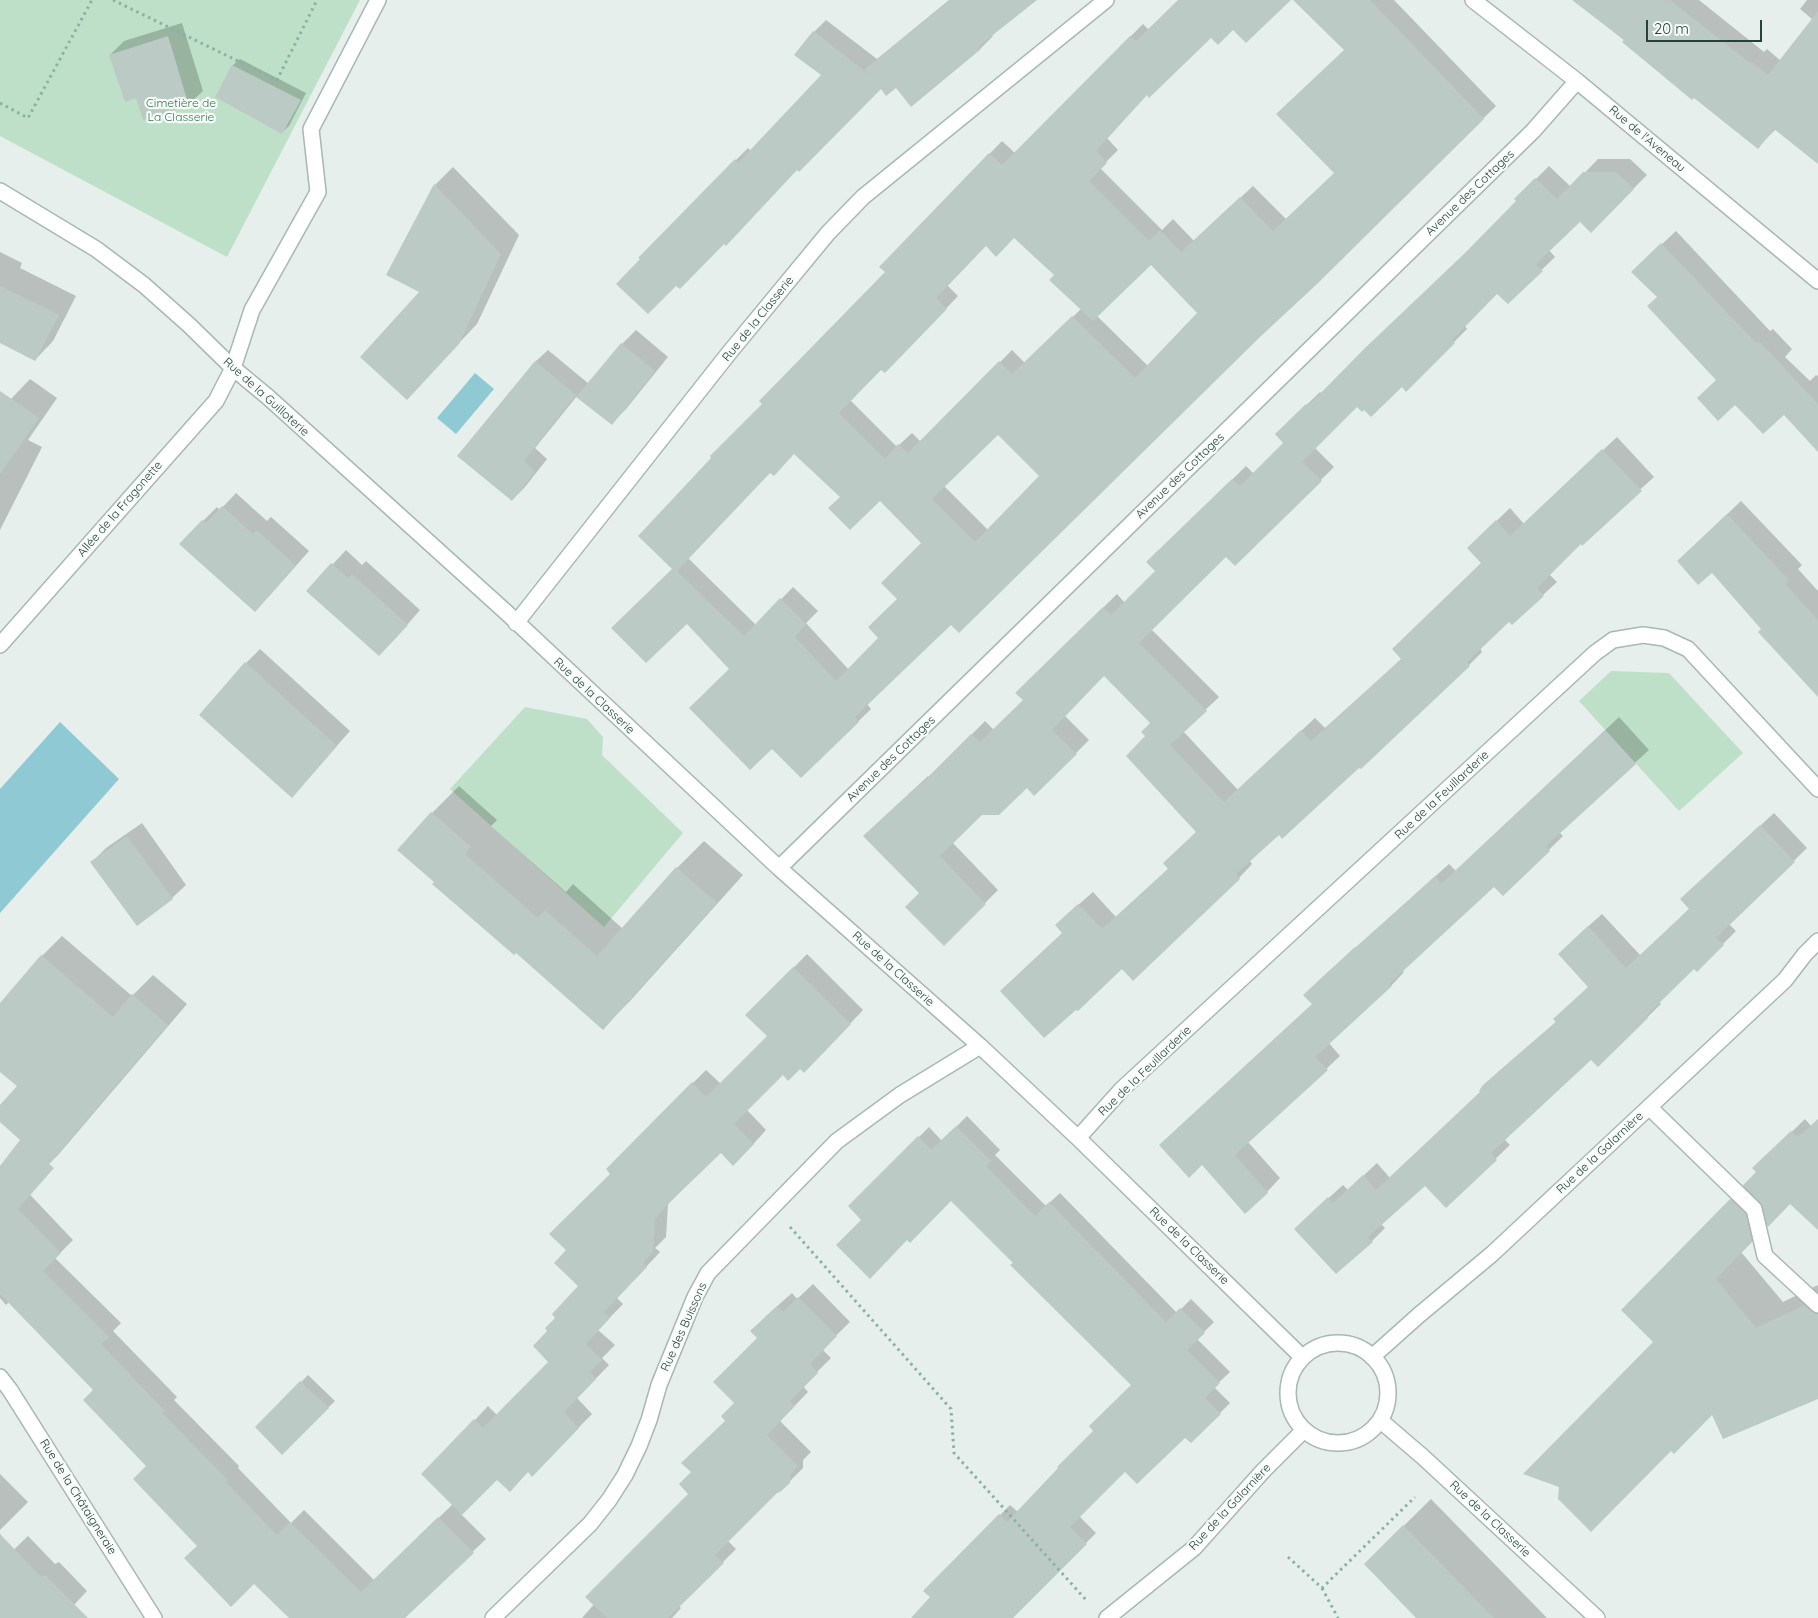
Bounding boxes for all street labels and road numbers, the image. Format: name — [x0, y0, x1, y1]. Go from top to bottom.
street label: Rue de l'Aveneau — [1606, 103, 1688, 175]
street label: Avenue des Cottages — [1423, 147, 1517, 239]
street label: Rue de la Classerie — [719, 274, 797, 364]
street label: Rue de la Guilloterie — [220, 355, 312, 439]
street label: Avenue des Cottages — [1133, 430, 1227, 522]
street label: Allée de la Fragonette — [75, 458, 165, 560]
street label: Rue de la Classerie — [551, 655, 637, 737]
street label: Avenue des Cottages — [844, 713, 938, 805]
street label: Rue de la Feuillarderie — [1392, 748, 1492, 842]
street label: Rue de la Classerie — [849, 928, 937, 1010]
street label: Rue de la Feuillarderie — [1096, 1023, 1194, 1119]
street label: Rue de la Galarnière — [1554, 1109, 1646, 1197]
street label: Rue de la Classerie — [1146, 1204, 1232, 1288]
street label: Rue des Buissons — [658, 1280, 710, 1374]
street label: Rue de la Châtaigneraie — [37, 1437, 119, 1557]
street label: Rue de la Galarnière — [1186, 1461, 1274, 1553]
street label: Rue de la Classerie — [1447, 1478, 1533, 1560]

